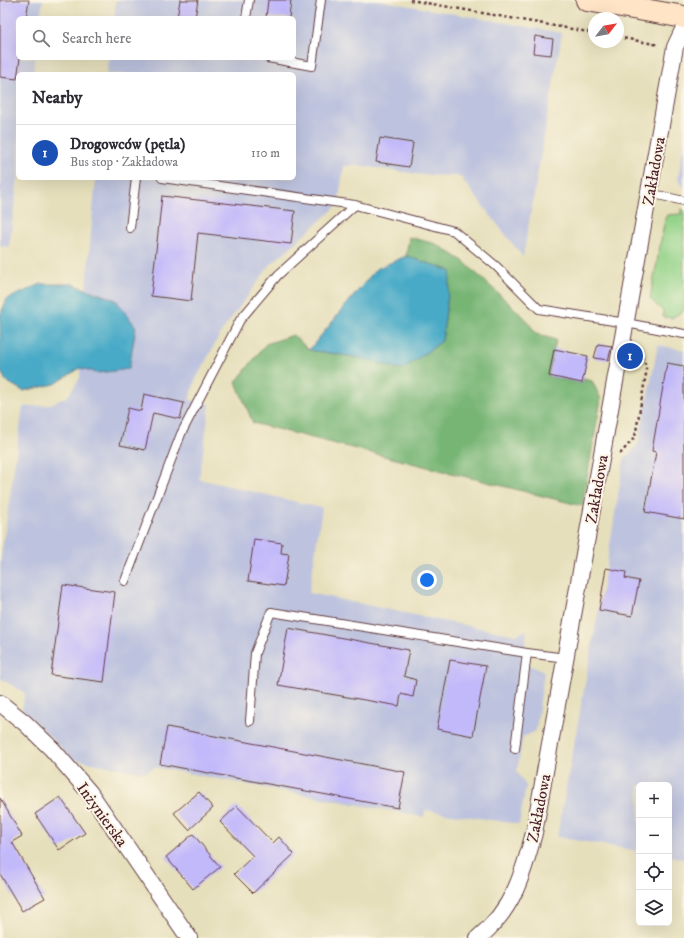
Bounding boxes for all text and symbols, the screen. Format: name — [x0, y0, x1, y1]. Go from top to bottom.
north arrow — [588, 12, 624, 48]
search box — [16, 16, 296, 60]
icon: search — [30, 27, 52, 49]
text: Search here — [62, 29, 131, 48]
text: Nearby — [32, 87, 82, 109]
text: Drogowców (pętla) — [70, 135, 185, 154]
street label: Zakładowa — [638, 135, 670, 207]
text: 1 — [43, 145, 47, 161]
text: 110 m — [251, 145, 280, 161]
text: Bus stop · Zakładowa — [70, 154, 178, 170]
pin: 1 — [617, 341, 643, 371]
street label: Zakładowa — [581, 453, 613, 525]
your location — [417, 570, 437, 590]
street label: Zakładowa — [523, 772, 555, 844]
street label: Inżynierska — [72, 779, 132, 851]
map controls — [636, 782, 672, 926]
button: + — [636, 782, 672, 818]
button: − — [636, 818, 672, 854]
button: locate — [636, 854, 672, 890]
button: layers — [636, 890, 672, 926]

